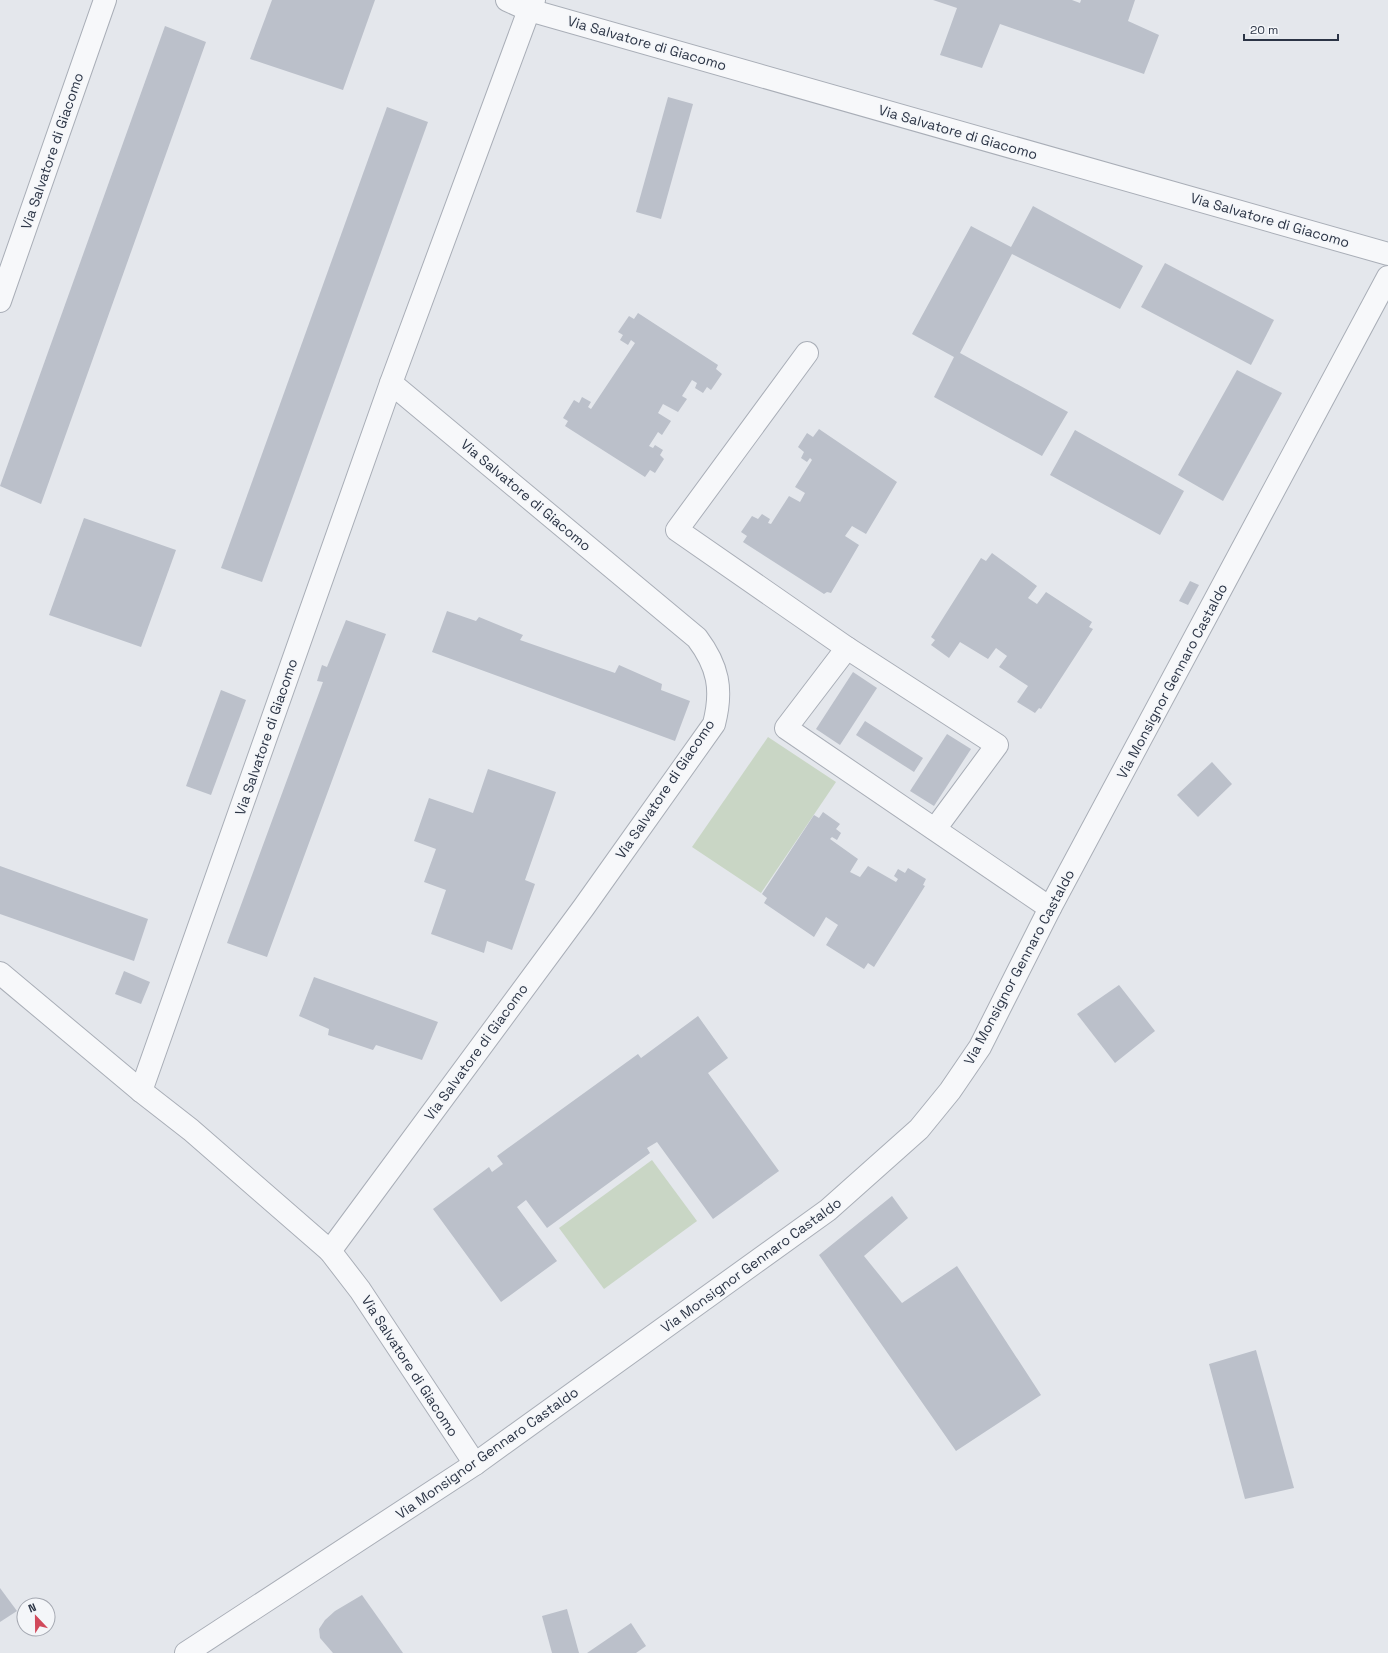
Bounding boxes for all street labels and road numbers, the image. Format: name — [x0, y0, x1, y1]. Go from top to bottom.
street label: Via Salvatore di Giacomo — [565, 12, 729, 74]
street label: Via Salvatore di Giacomo — [17, 70, 87, 232]
street label: Via Salvatore di Giacomo — [876, 101, 1040, 163]
street label: Via Salvatore di Giacomo — [1188, 189, 1352, 251]
street label: Via Salvatore di Giacomo — [457, 435, 595, 555]
street label: Via Monsignor Gennaro Castaldo — [1113, 580, 1231, 782]
street label: Via Salvatore di Giacomo — [231, 656, 301, 818]
street label: Via Salvatore di Giacomo — [611, 716, 719, 862]
street label: Via Monsignor Gennaro Castaldo — [960, 866, 1078, 1068]
street label: Via Salvatore di Giacomo — [420, 980, 532, 1124]
street label: Via Monsignor Gennaro Castaldo — [657, 1193, 845, 1337]
street label: Via Salvatore di Giacomo — [358, 1292, 462, 1440]
street label: Via Monsignor Gennaro Castaldo — [392, 1383, 582, 1523]

